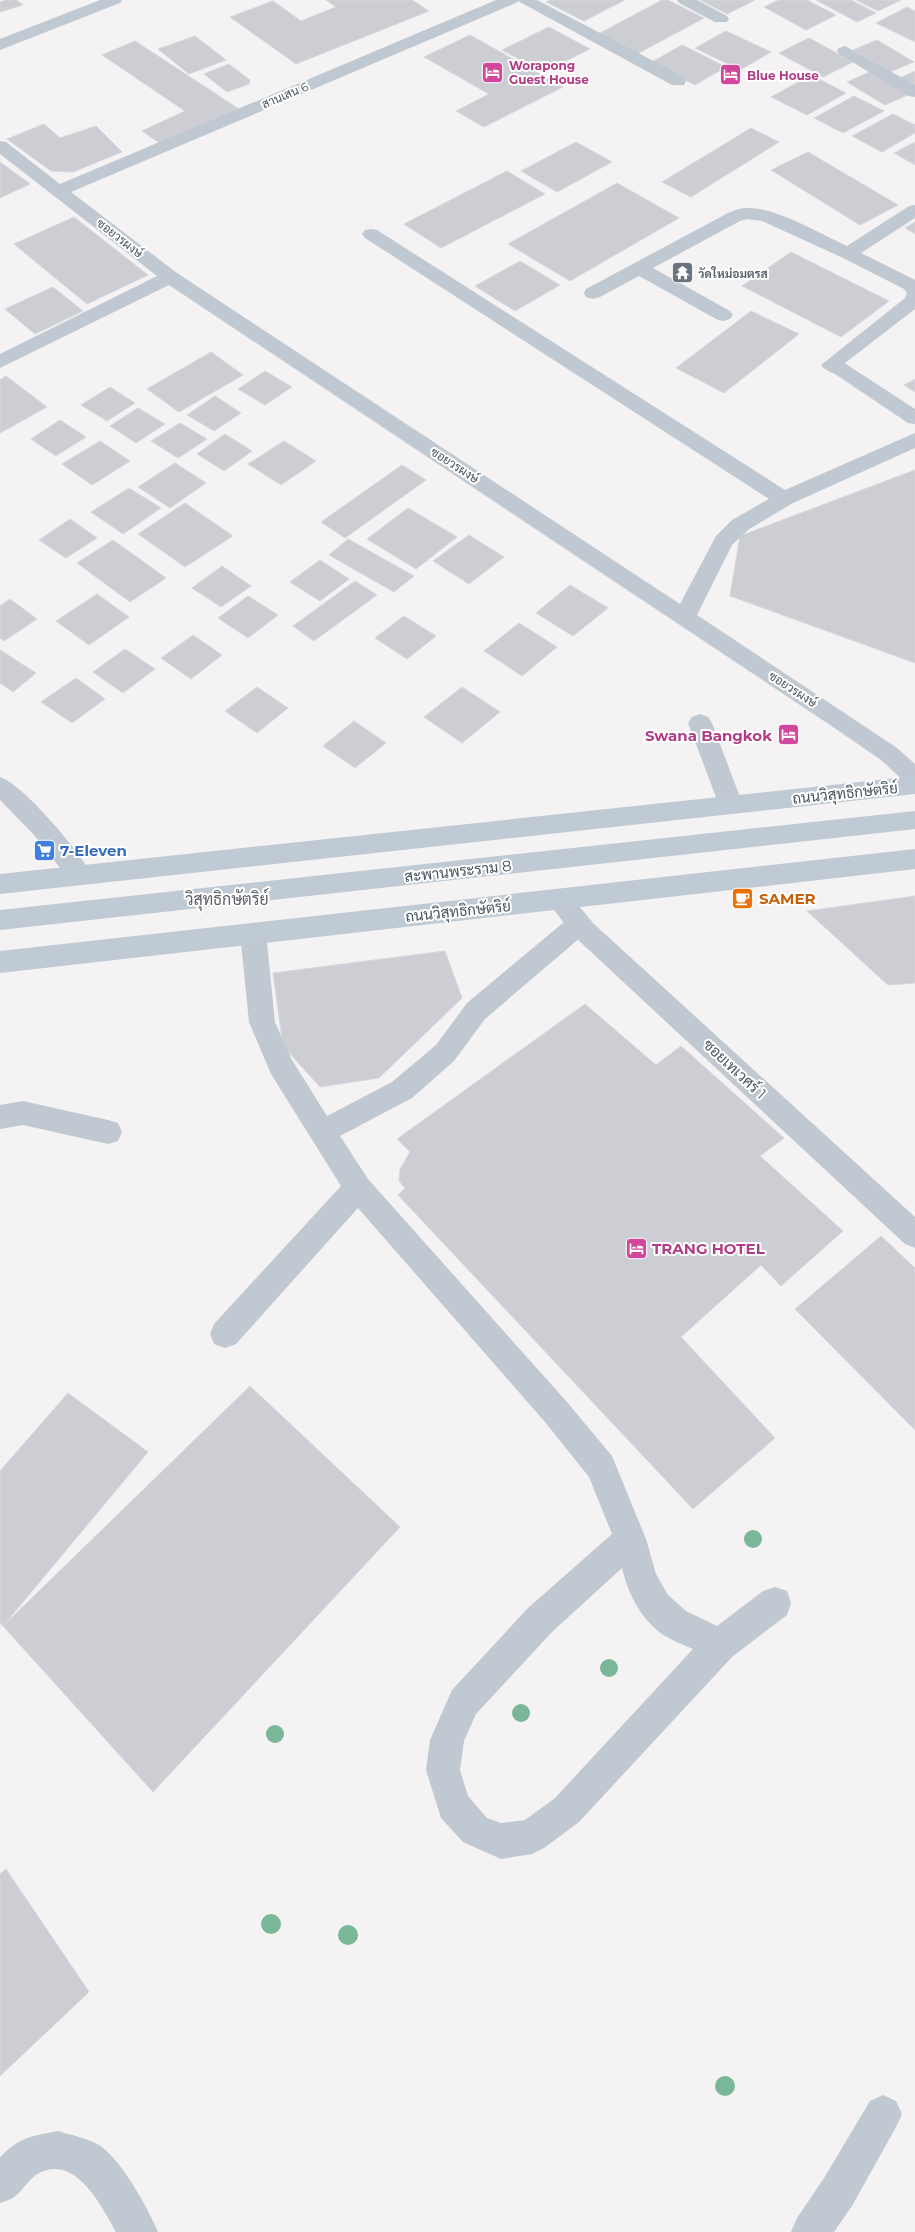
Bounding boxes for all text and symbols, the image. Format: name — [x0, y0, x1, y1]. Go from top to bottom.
place label: Worapong Guest House — [509, 58, 589, 87]
hotel icon: Worapong Guest House — [481, 60, 505, 84]
hotel icon: Blue House — [719, 63, 743, 87]
place label: Blue House — [747, 68, 819, 83]
street label: สานเสน 6 — [259, 78, 311, 112]
street label: ซอยวรผงษ์ — [94, 215, 147, 261]
temple icon: วัดใหม่อมตรส — [670, 261, 694, 285]
place label: วัดใหม่อมตรส — [698, 266, 768, 281]
street label: ซอยวรผงษ์ — [428, 444, 483, 487]
street label: ซอยวรผงษ์ — [766, 668, 821, 711]
hotel icon: Swana Bangkok — [776, 723, 800, 747]
place label: Swana Bangkok — [645, 726, 772, 745]
street label: ถนนวิสุทธิกษัตริย์ — [791, 778, 899, 810]
supermarket icon: 7-Eleven — [32, 838, 56, 862]
place label: 7-Eleven — [60, 841, 127, 860]
street label: สะพานพระราม 8 — [403, 856, 513, 886]
cafe icon: SAMER — [731, 886, 755, 910]
district label: วิสุทธิกษัตริย์ — [184, 887, 269, 911]
place label: SAMER — [759, 889, 815, 908]
street label: ถนนวิสุทธิกษัตริย์ — [404, 896, 512, 928]
street label: ซอยเทเวศร์ 1 — [700, 1035, 770, 1103]
hotel icon: TRANG HOTEL — [624, 1236, 648, 1260]
place label: TRANG HOTEL — [652, 1239, 765, 1258]

